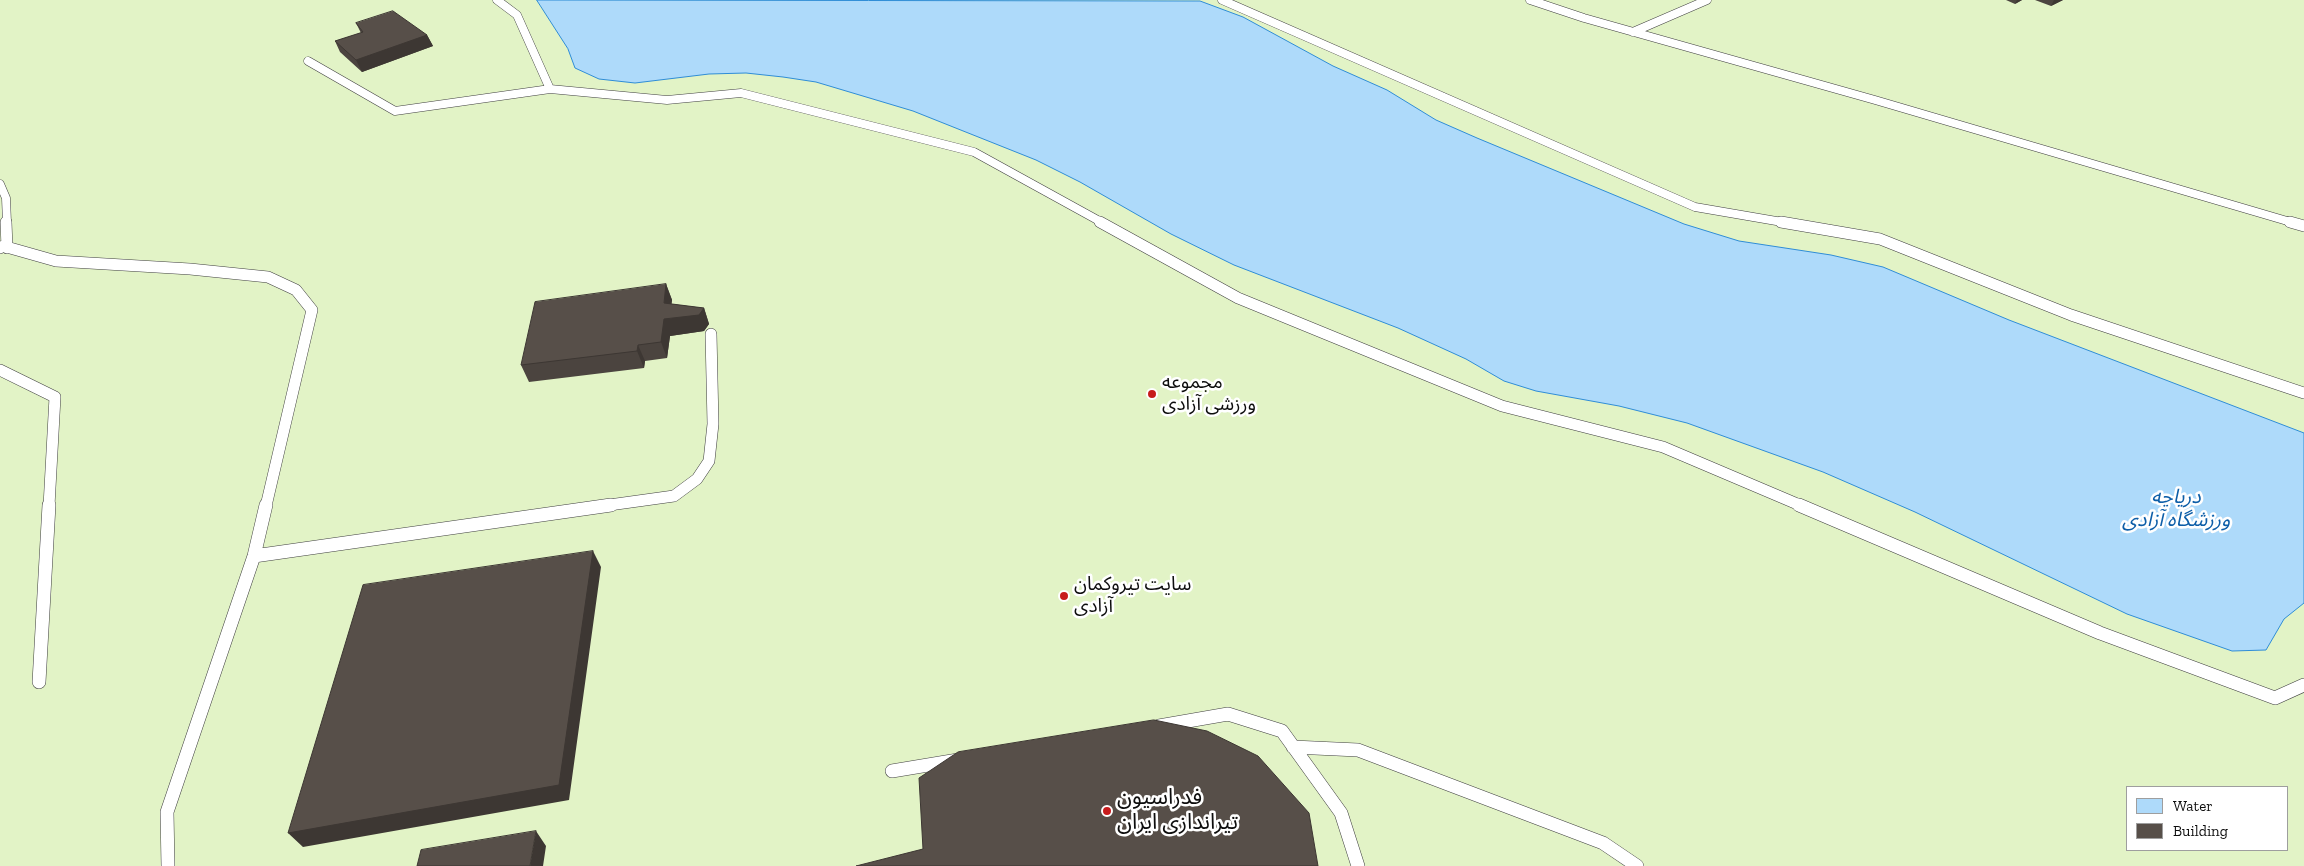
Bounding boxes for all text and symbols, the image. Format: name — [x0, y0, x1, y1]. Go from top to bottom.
place label: مجموعه ورزشی آزادی — [1162, 372, 1256, 416]
marker: مجموعه ورزشی آزادی — [1146, 388, 1158, 400]
water label: دریاچه ورزشگاه آزادی — [2122, 485, 2230, 532]
place label: سایت تیروکمان آزادی — [1074, 574, 1191, 618]
marker: سایت تیروکمان آزادی — [1058, 590, 1070, 602]
place label: فدراسیون تیراندازی ایران — [1117, 785, 1238, 836]
legend — [2126, 786, 2289, 851]
text: Water — [2173, 797, 2213, 815]
marker: فدراسیون تیراندازی ایران — [1101, 805, 1113, 817]
text: Building — [2173, 822, 2228, 840]

